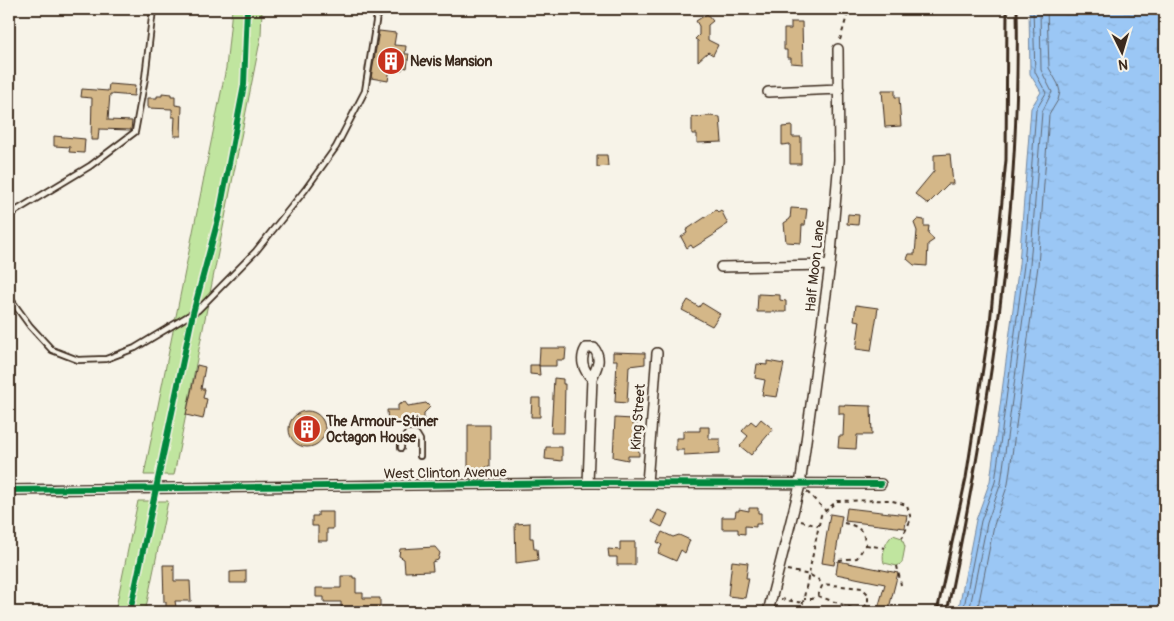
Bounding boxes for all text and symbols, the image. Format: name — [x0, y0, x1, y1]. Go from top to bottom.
north arrow — [1096, 28, 1146, 78]
building icon: Nevis Mansion — [376, 46, 406, 76]
place label: Nevis Mansion — [410, 53, 492, 70]
text: N — [1118, 56, 1129, 73]
street label: Half Moon Lane — [802, 219, 828, 313]
street label: King Street — [627, 383, 649, 451]
place label: The Armour-Stiner Octagon House — [325, 413, 439, 446]
building icon: The Armour-Stiner Octagon House — [292, 414, 322, 444]
street label: West Clinton Avenue — [383, 463, 507, 483]

